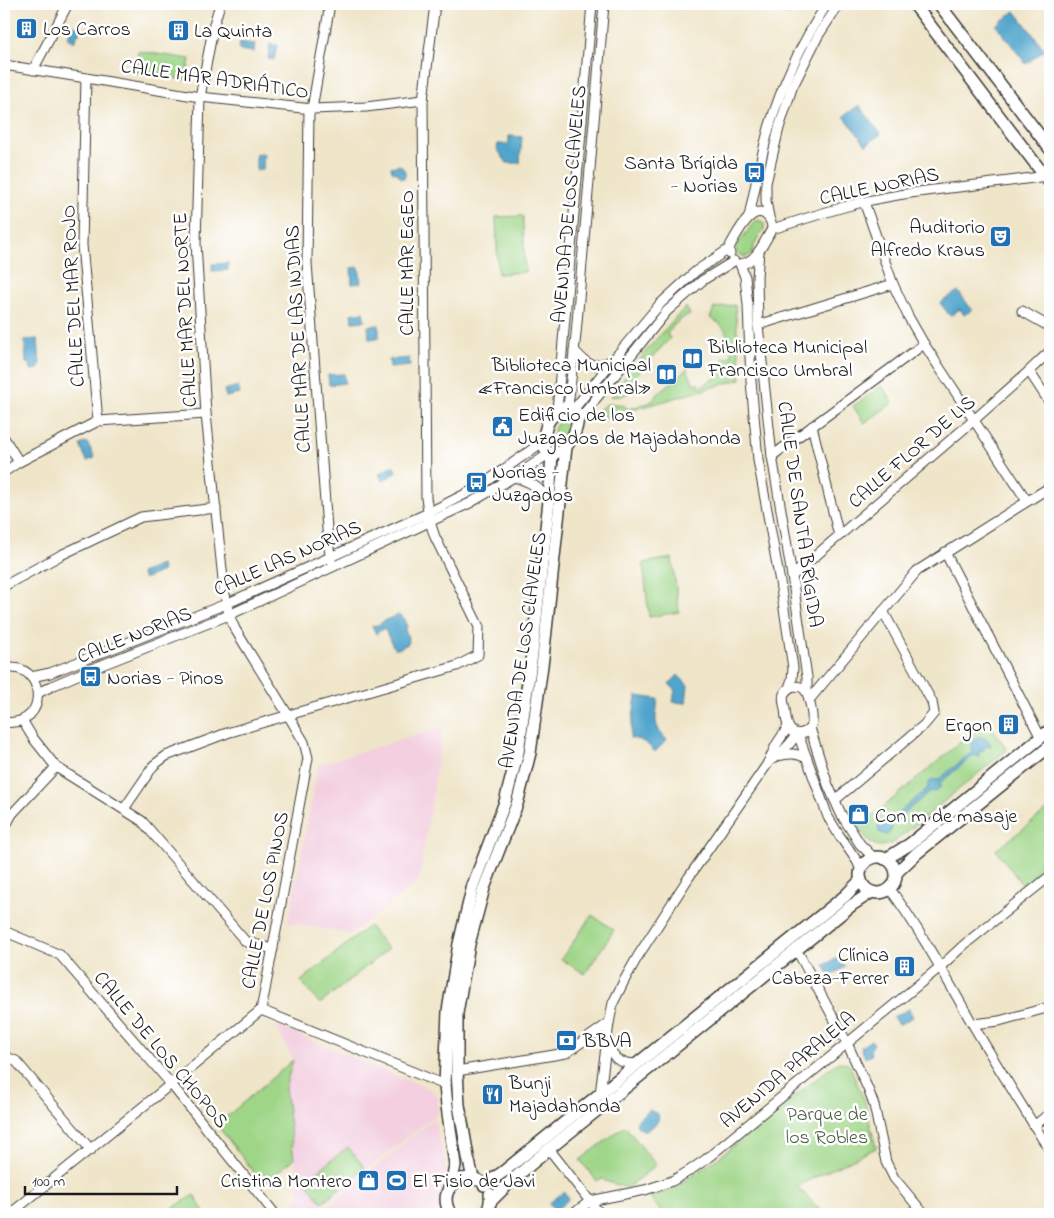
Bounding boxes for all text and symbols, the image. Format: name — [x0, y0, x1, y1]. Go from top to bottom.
building icon: Los Carros — [15, 16, 39, 40]
place label: Los Carros — [43, 16, 131, 45]
building icon: La Quinta — [166, 18, 190, 42]
place label: La Quinta — [194, 18, 272, 47]
street label: CALLE MAR ADRIÁTICO — [119, 53, 310, 108]
street label: AVENIDA DE LOS CLAVELES — [546, 84, 595, 324]
place label: Santa Brígida - Norias — [624, 150, 738, 202]
bus stop icon: Santa Brígida - Norias — [742, 161, 766, 185]
street label: CALLE NORIAS — [817, 161, 942, 214]
street label: CALLE MAR EGEO — [394, 190, 423, 336]
street label: CALLE DEL MAR ROJO — [55, 204, 94, 388]
street label: CALLE MAR DEL NORTE — [167, 212, 206, 408]
place label: Auditorio Alfredo Kraus — [871, 214, 985, 266]
street label: CALLE MAR DE LAS INDIAS — [279, 224, 320, 453]
theatre icon: Auditorio Alfredo Kraus — [989, 225, 1013, 249]
place label: Biblioteca Municipal Francisco Umbral — [707, 334, 867, 386]
library icon: Biblioteca Municipal Francisco Umbral — [680, 346, 704, 370]
place label: Biblioteca Municipal «Francisco Umbral» — [478, 352, 651, 404]
library icon: Biblioteca Municipal «Francisco Umbral» — [655, 363, 679, 387]
street label: CALLE FLOR DE LIS — [843, 389, 983, 516]
street label: CALLE DE SANTA BRÍGIDA — [768, 399, 829, 629]
place label: Edificio de los Juzgados de Majadahonda — [518, 402, 741, 455]
public building icon: Edificio de los Juzgados de Majadahonda — [490, 414, 514, 438]
place label: Norias - Juzgados — [492, 459, 573, 512]
bus stop icon: Norias - Juzgados — [464, 470, 488, 494]
street label: CALLE LAS NORIAS — [209, 514, 367, 605]
street label: AVENIDA DE LOS CLAVELES — [493, 530, 555, 771]
street label: CALLE NORIAS — [73, 600, 197, 673]
bus stop icon: Norias - Pinos — [79, 665, 103, 689]
place label: Norias - Pinos — [107, 665, 224, 694]
place label: Ergon — [944, 712, 992, 742]
building icon: Ergon — [996, 712, 1020, 736]
shop icon: Con m de masaje — [847, 803, 871, 827]
place label: Con m de masaje — [875, 803, 1017, 832]
street label: CALLE DE LOS PINOS — [235, 809, 298, 992]
place label: Clínica Cabeza-Ferrer — [772, 942, 890, 994]
building icon: Clínica Cabeza-Ferrer — [893, 954, 917, 978]
street label: CALLE DE LOS CHOPOS — [86, 966, 235, 1136]
street label: AVENIDA PARALELA — [714, 1005, 863, 1136]
bank icon: BBVA — [555, 1028, 579, 1052]
place label: BBVA — [582, 1028, 632, 1057]
place label: Bunji Majadahonda — [508, 1070, 621, 1122]
restaurant icon: Bunji Majadahonda — [481, 1082, 505, 1106]
park label: Parque de los Robles — [786, 1101, 868, 1153]
scale bar — [25, 1163, 178, 1195]
place label: Cristina Montero — [220, 1168, 352, 1197]
shop icon: Cristina Montero — [356, 1168, 380, 1192]
sports icon: El Fisio de Javi — [384, 1168, 408, 1192]
place label: El Fisio de Javi — [412, 1168, 535, 1197]
text: 100 m — [32, 1171, 65, 1193]

